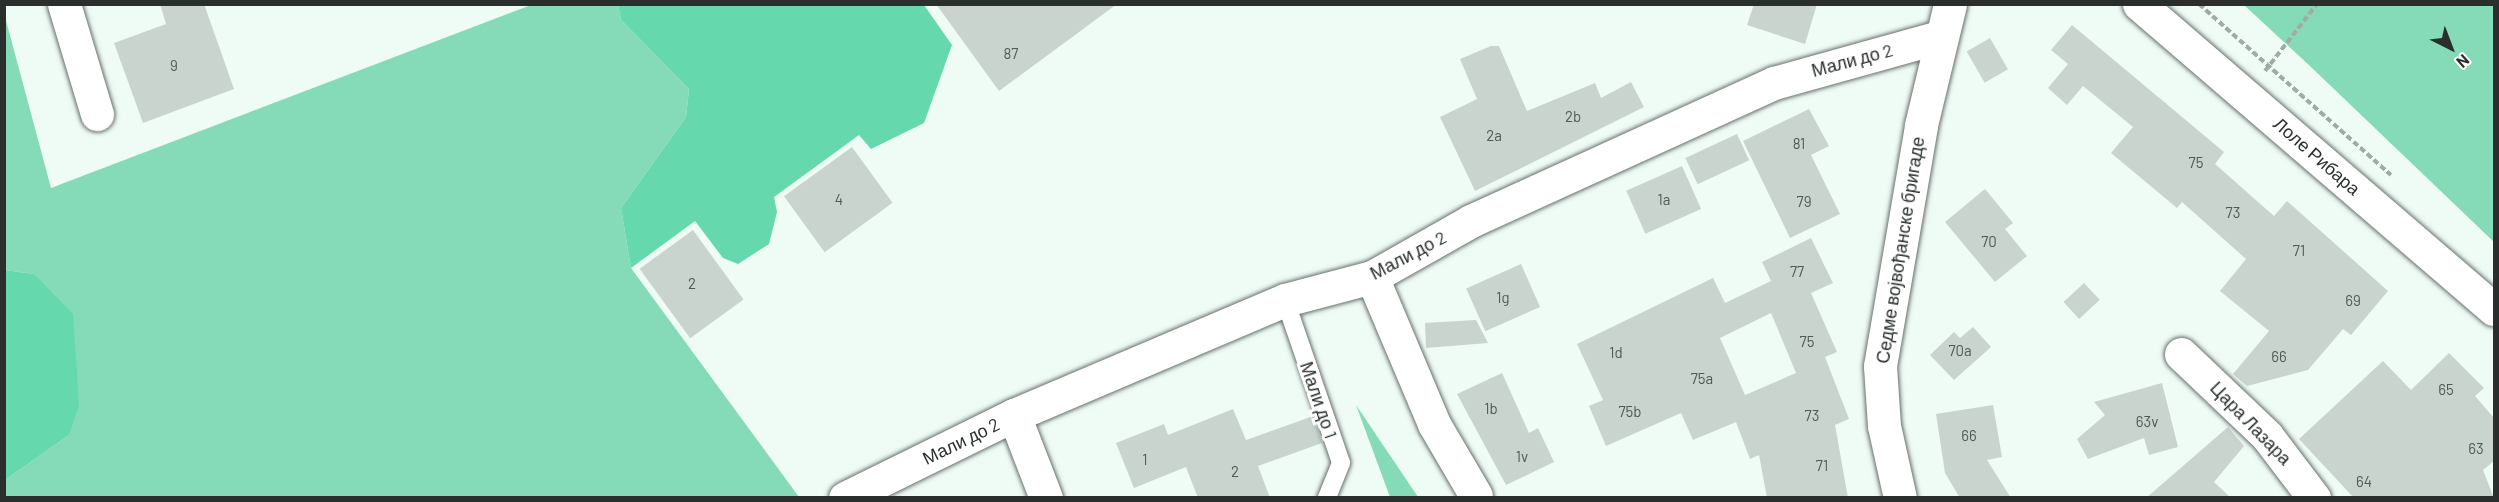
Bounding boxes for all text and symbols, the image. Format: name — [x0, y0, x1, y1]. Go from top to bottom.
north arrow — [2421, 18, 2481, 78]
street label: Мали до 2 — [1809, 39, 1895, 81]
house number: 87 — [1004, 45, 1018, 63]
text: N — [2453, 51, 2474, 72]
house number: 9 — [170, 57, 178, 75]
house number: 2b — [1565, 108, 1581, 126]
street label: Лоле Рибара — [2269, 113, 2365, 199]
house number: 2a — [1486, 127, 1502, 145]
house number: 81 — [1793, 135, 1805, 153]
street label: Седме војвођанске бригаде — [1871, 135, 1929, 365]
house number: 75 — [2189, 154, 2203, 172]
house number: 4 — [835, 191, 843, 209]
house number: 1a — [1658, 191, 1670, 209]
house number: 79 — [1797, 193, 1811, 211]
house number: 73 — [2226, 204, 2240, 222]
street label: Мали до 2 — [1366, 226, 1450, 284]
house number: 70 — [1981, 233, 1997, 251]
house number: 71 — [2293, 242, 2305, 260]
house number: 77 — [1790, 263, 1804, 281]
house number: 2 — [688, 275, 696, 293]
house number: 1g — [1496, 289, 1510, 307]
house number: 69 — [2345, 292, 2361, 310]
house number: 75 — [1800, 333, 1814, 351]
house number: 70a — [1948, 342, 1972, 360]
house number: 1d — [1609, 344, 1623, 362]
house number: 66 — [2271, 348, 2287, 366]
street label: Мали до 1 — [1296, 359, 1342, 441]
house number: 75a — [1691, 370, 1713, 388]
street label: Цара Лазара — [2206, 377, 2296, 469]
house number: 65 — [2438, 381, 2454, 399]
house number: 1b — [1484, 400, 1498, 418]
house number: 75b — [1619, 403, 1641, 421]
house number: 73 — [1805, 407, 1819, 425]
street label: Мали до 2 — [919, 413, 1003, 469]
house number: 63v — [2136, 413, 2158, 431]
house number: 66 — [1961, 427, 1977, 445]
house number: 63 — [2468, 440, 2484, 458]
house number: 1v — [1516, 448, 1528, 466]
house number: 1 — [1142, 451, 1148, 469]
house number: 71 — [1816, 457, 1828, 475]
house number: 2 — [1231, 463, 1239, 481]
house number: 64 — [2356, 473, 2372, 491]

